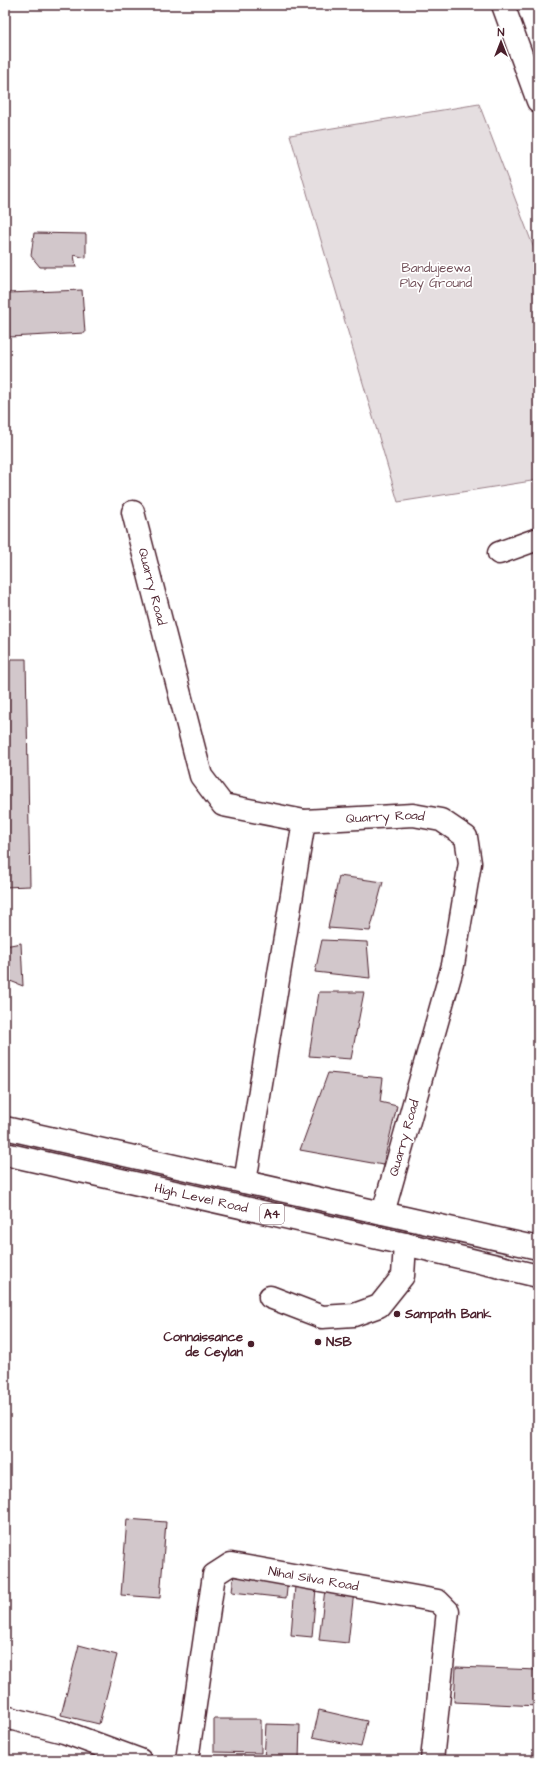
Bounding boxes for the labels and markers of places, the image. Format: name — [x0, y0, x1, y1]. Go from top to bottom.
place label: Sampath Bank — [404, 1305, 492, 1324]
marker: Sampath Bank — [392, 1309, 402, 1319]
place label: Connaissance de Ceylan — [163, 1328, 243, 1362]
place label: NSB — [326, 1333, 353, 1351]
marker: NSB — [313, 1337, 323, 1347]
marker: Connaissance de Ceylan — [246, 1339, 256, 1349]

